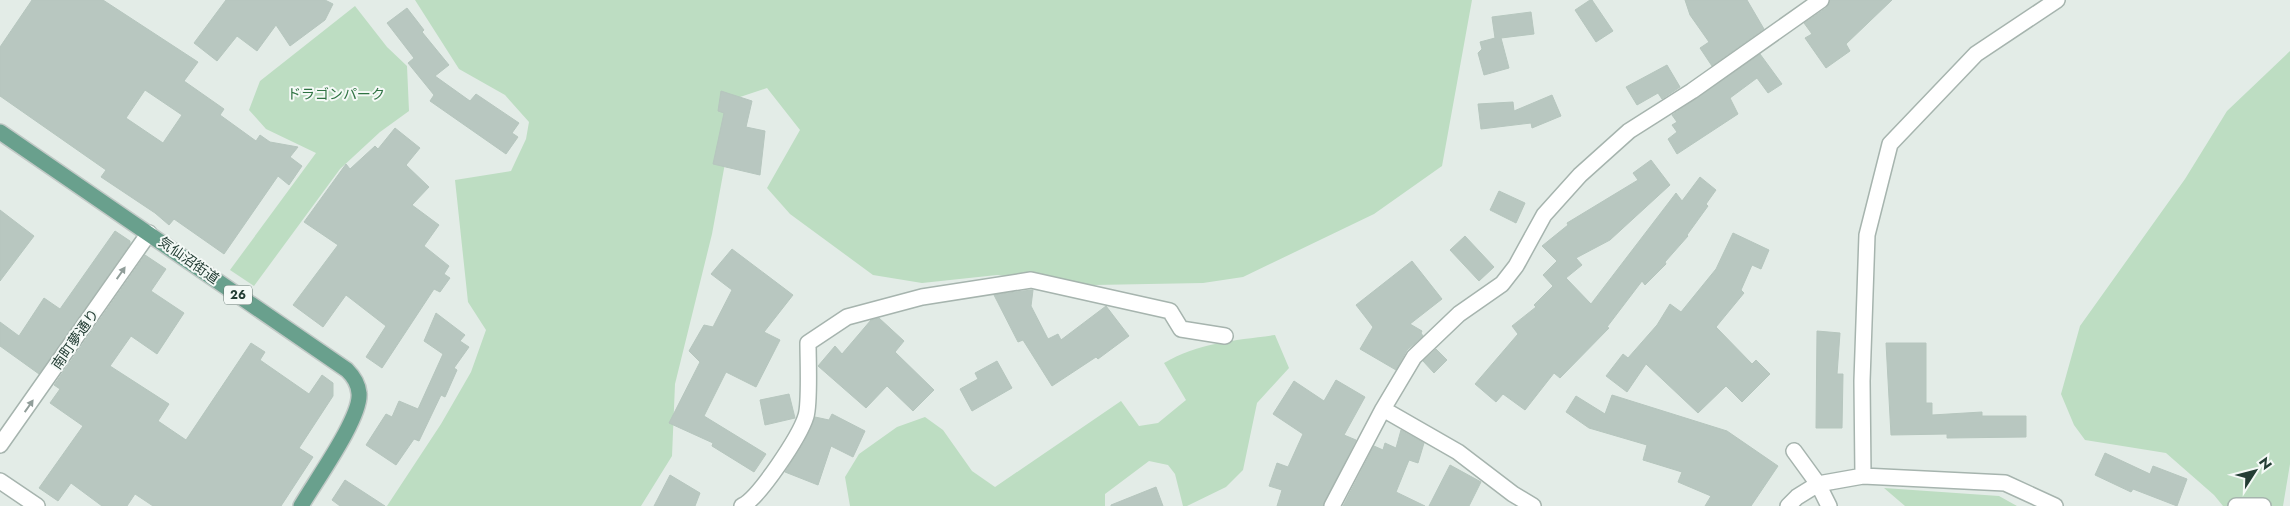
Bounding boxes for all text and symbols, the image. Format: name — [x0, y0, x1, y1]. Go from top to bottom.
park label: ドラゴンパーク — [287, 84, 385, 104]
street label: 気仙沼街道 — [155, 232, 223, 288]
one-way arrow — [116, 266, 126, 280]
road number: 26 — [224, 286, 252, 304]
street label: 南町夢通り — [47, 305, 103, 373]
one-way arrow — [24, 399, 34, 413]
north arrow — [2230, 446, 2280, 496]
text: N — [2254, 453, 2277, 474]

